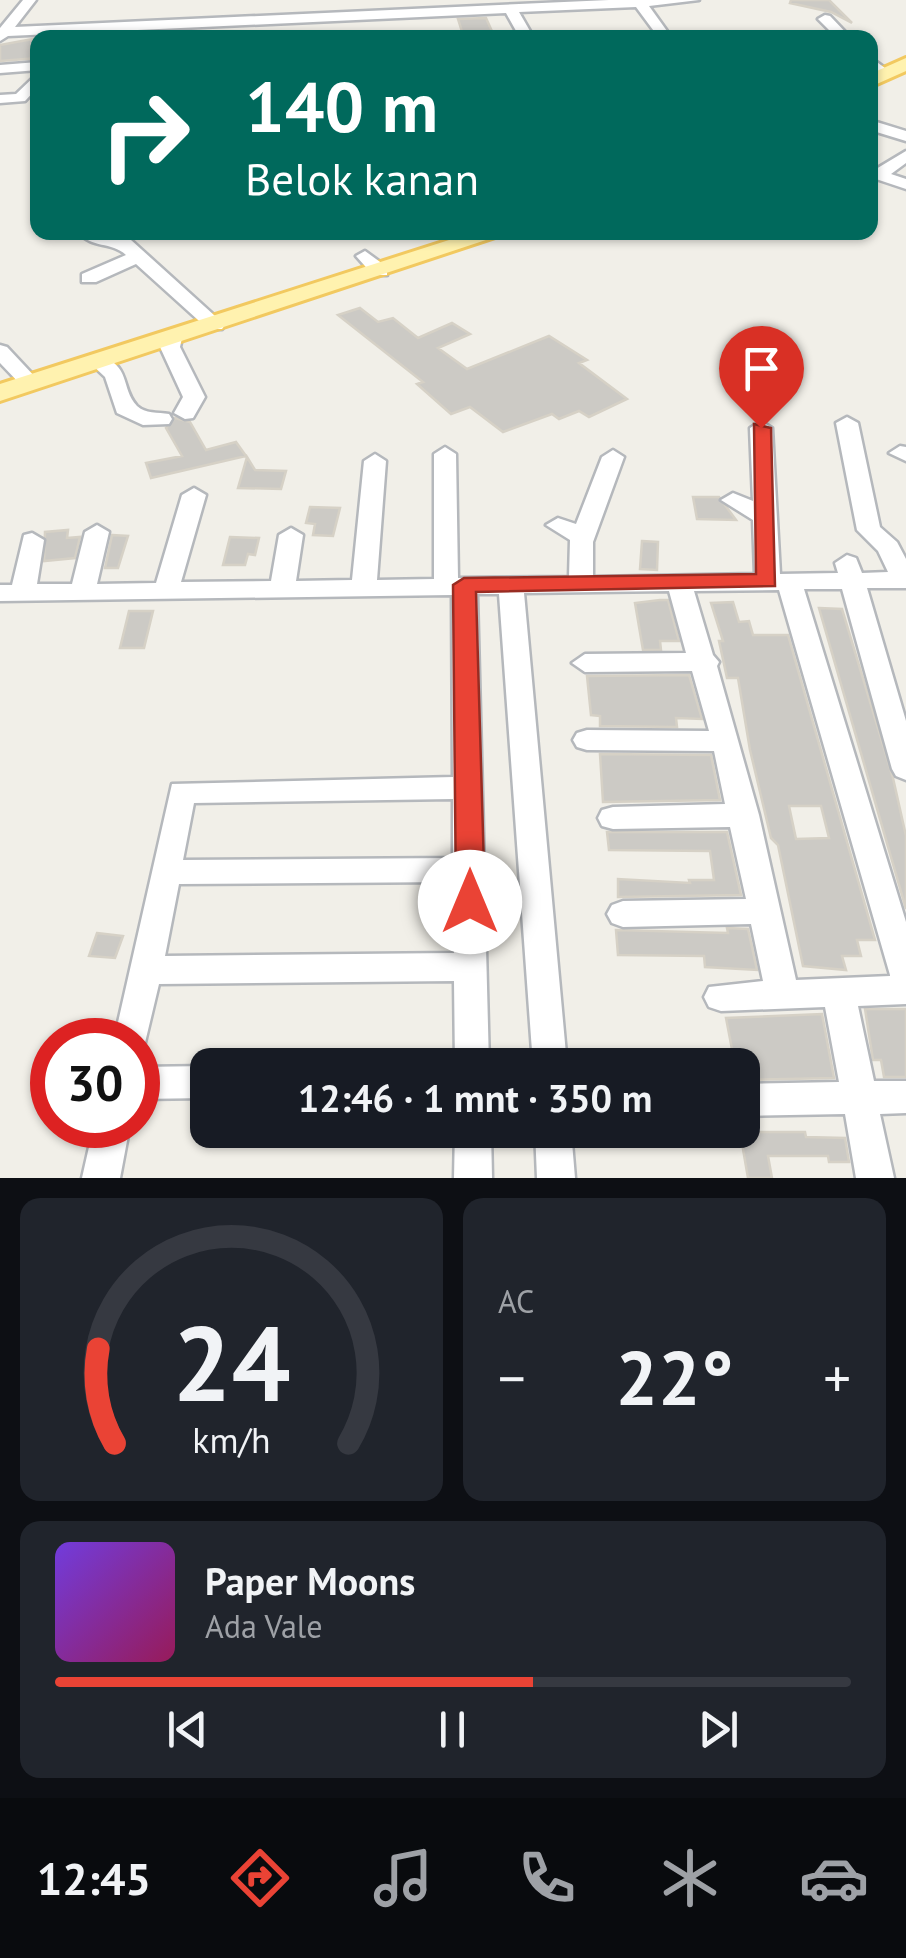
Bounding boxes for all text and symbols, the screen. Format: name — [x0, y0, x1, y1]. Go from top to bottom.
text: 140 m — [245, 61, 438, 151]
icon: right — [80, 70, 210, 200]
text: Belok kanan — [245, 149, 479, 207]
pin — [719, 326, 804, 429]
icon: arrive — [734, 341, 789, 396]
position arrow — [418, 850, 522, 954]
speed limit sign: 30 — [30, 1018, 160, 1148]
text: 12:46 · 1 mnt · 350 m — [298, 1073, 652, 1122]
text: AC — [498, 1280, 534, 1322]
text: 24 — [173, 1295, 290, 1430]
text: 22° — [616, 1329, 733, 1426]
text: − — [498, 1342, 526, 1413]
text: + — [823, 1342, 851, 1413]
text: km/h — [192, 1417, 271, 1463]
text: Paper Moons — [205, 1556, 415, 1605]
text: Ada Vale — [205, 1605, 322, 1647]
icon: previous — [160, 1702, 215, 1757]
icon: pause — [425, 1702, 480, 1757]
icon: next — [691, 1702, 746, 1757]
icon: directions — [225, 1843, 295, 1913]
icon: music — [368, 1843, 438, 1913]
icon: phone — [512, 1843, 582, 1913]
icon: climate — [655, 1843, 725, 1913]
icon: car — [799, 1843, 869, 1913]
text: 12:45 — [37, 1849, 151, 1907]

